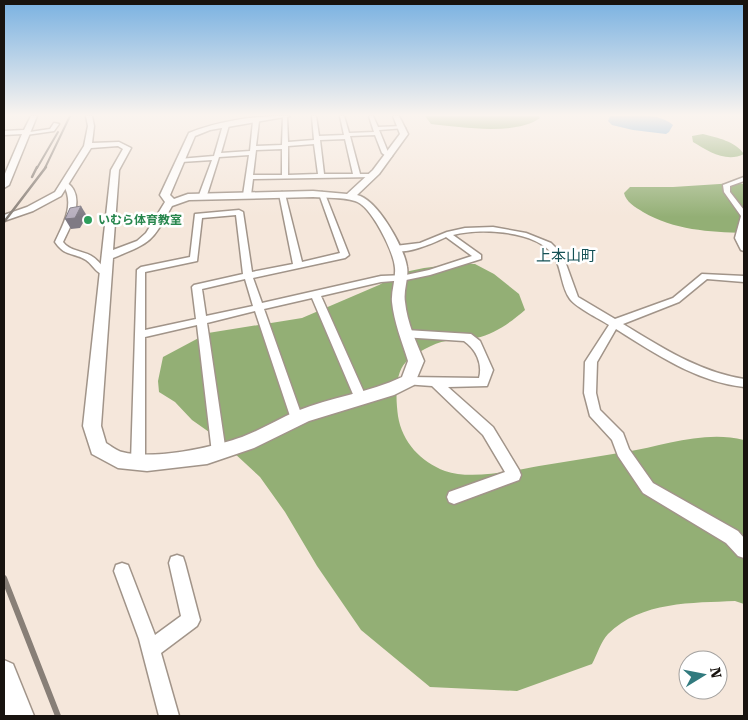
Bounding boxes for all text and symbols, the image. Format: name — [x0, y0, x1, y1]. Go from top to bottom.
place label: いむら体育教室 — [98, 213, 182, 227]
marker: いむら体育教室 — [82, 214, 94, 226]
district label: 上本山町 — [536, 247, 596, 265]
north arrow — [678, 650, 728, 700]
text: N — [707, 666, 725, 680]

